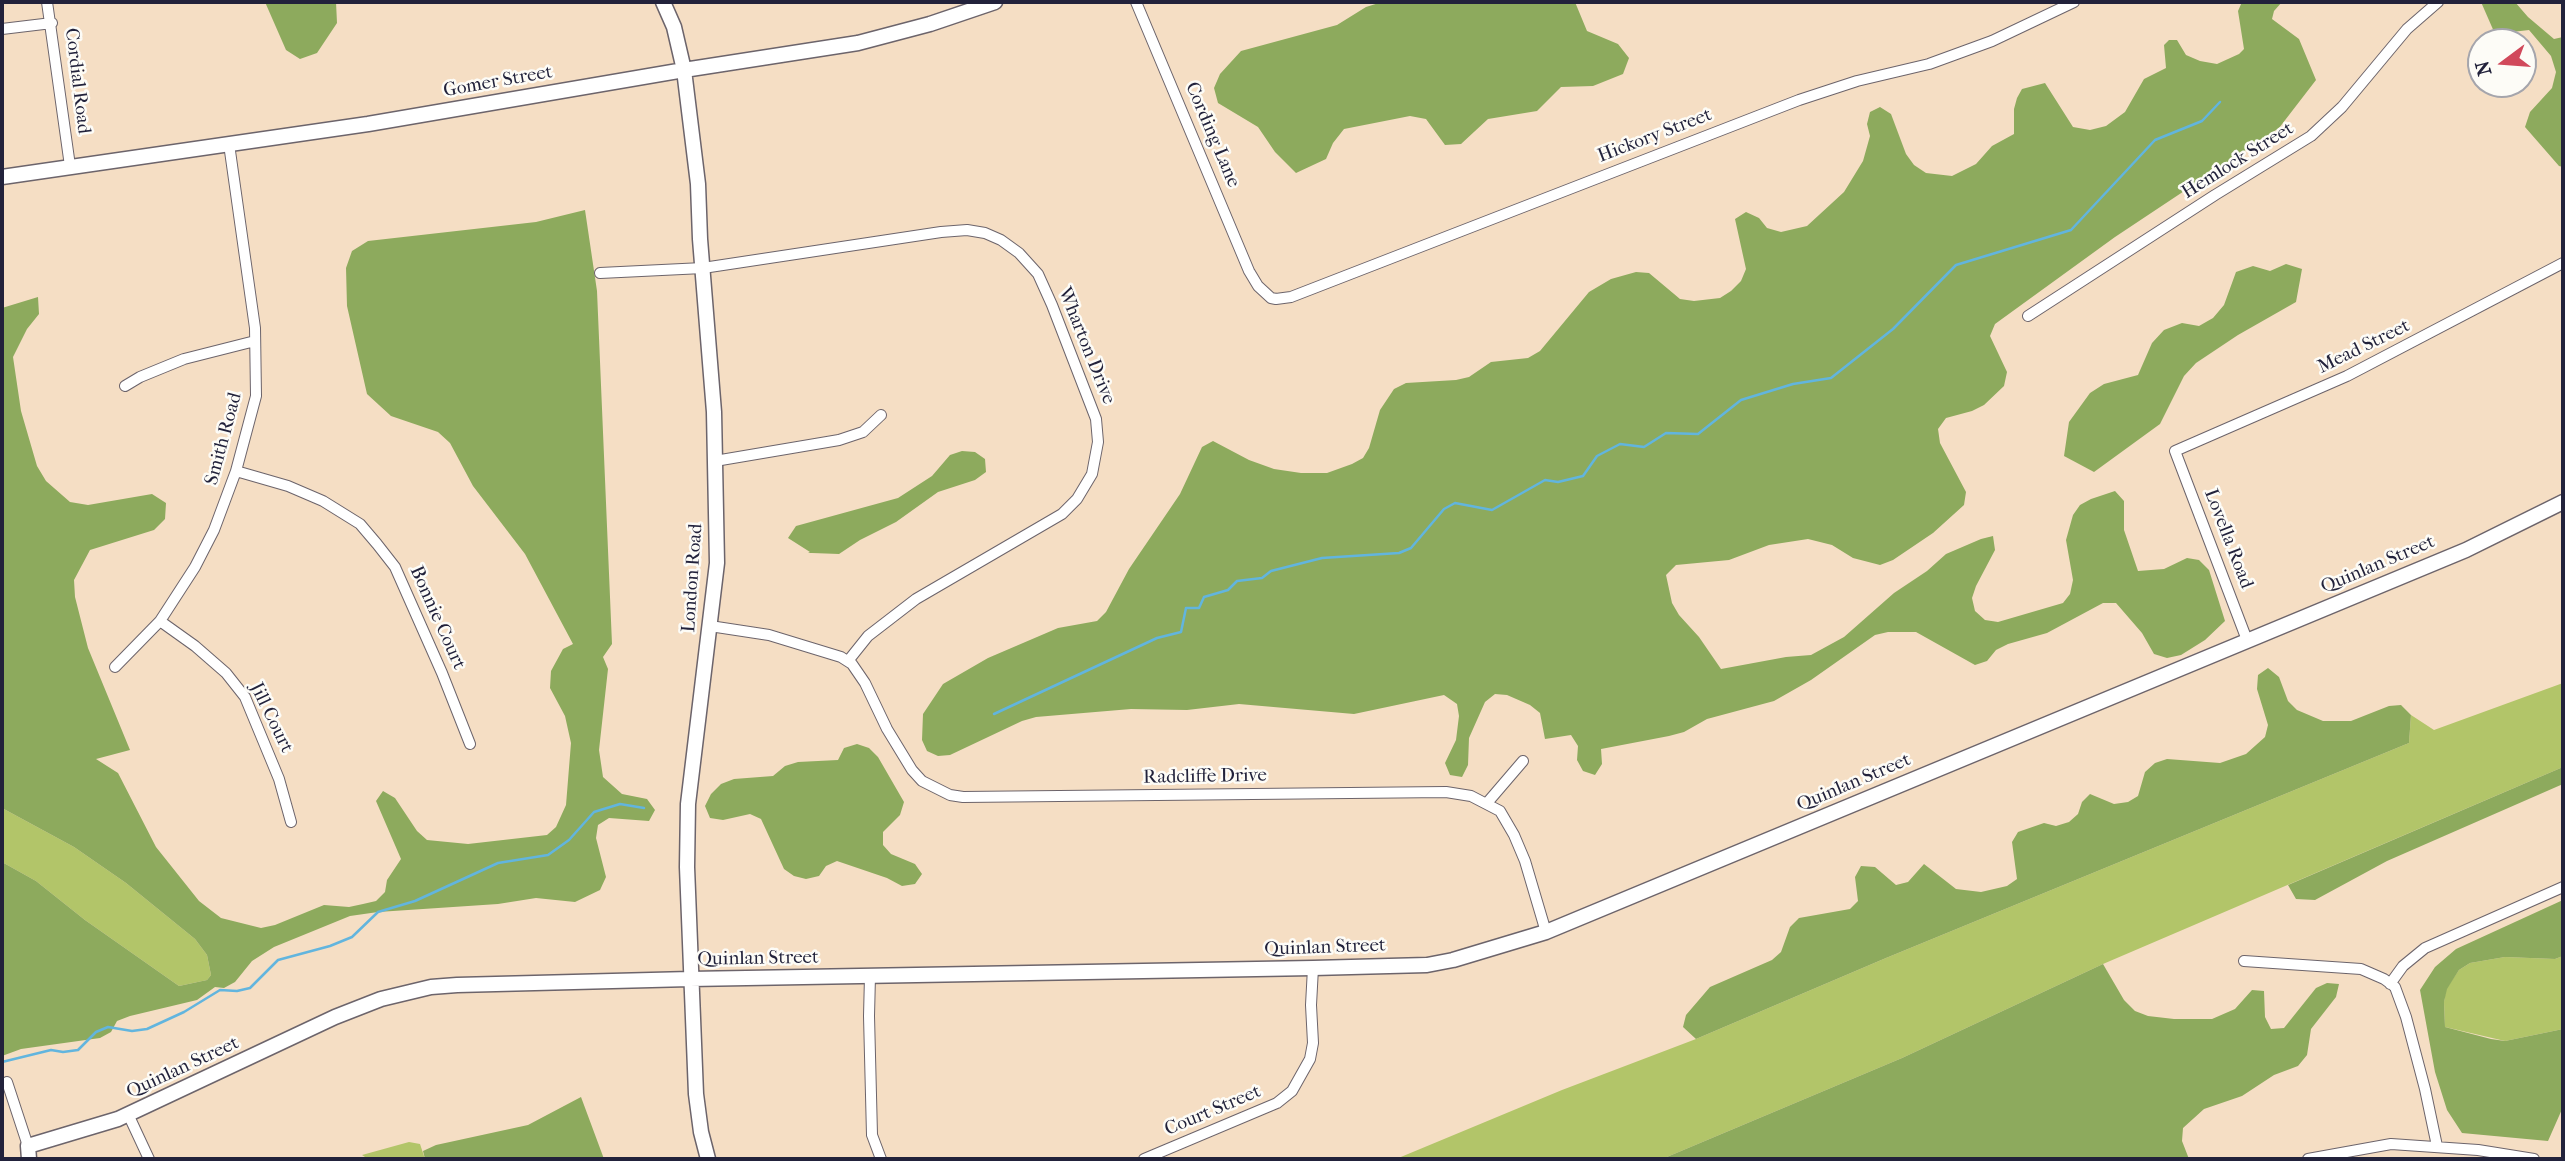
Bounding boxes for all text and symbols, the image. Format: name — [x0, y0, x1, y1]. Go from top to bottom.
street label: Cordial Road — [59, 27, 95, 135]
north arrow — [2467, 28, 2537, 98]
text: N — [2471, 58, 2496, 78]
street label: Gomer Street — [442, 61, 554, 103]
street label: Cording Lane — [1180, 79, 1244, 191]
street label: Hickory Street — [1595, 104, 1715, 168]
street label: Hemlock Street — [2178, 118, 2298, 204]
street label: Wharton Drive — [1052, 284, 1120, 408]
street label: Mead Street — [2314, 315, 2414, 379]
street label: Smith Road — [201, 390, 247, 488]
street label: Lovella Road — [2199, 486, 2257, 592]
street label: London Road — [678, 523, 708, 633]
street label: Quinlan Street — [2318, 531, 2438, 599]
street label: Bonnie Court — [404, 563, 470, 673]
street label: Jill Court — [244, 679, 298, 757]
street label: Quinlan Street — [1794, 749, 1914, 817]
street label: Radcliffe Drive — [1143, 765, 1267, 789]
street label: Quinlan Street — [1264, 934, 1386, 962]
street label: Quinlan Street — [697, 947, 819, 971]
street label: Quinlan Street — [123, 1032, 243, 1104]
street label: Court Street — [1162, 1081, 1264, 1141]

